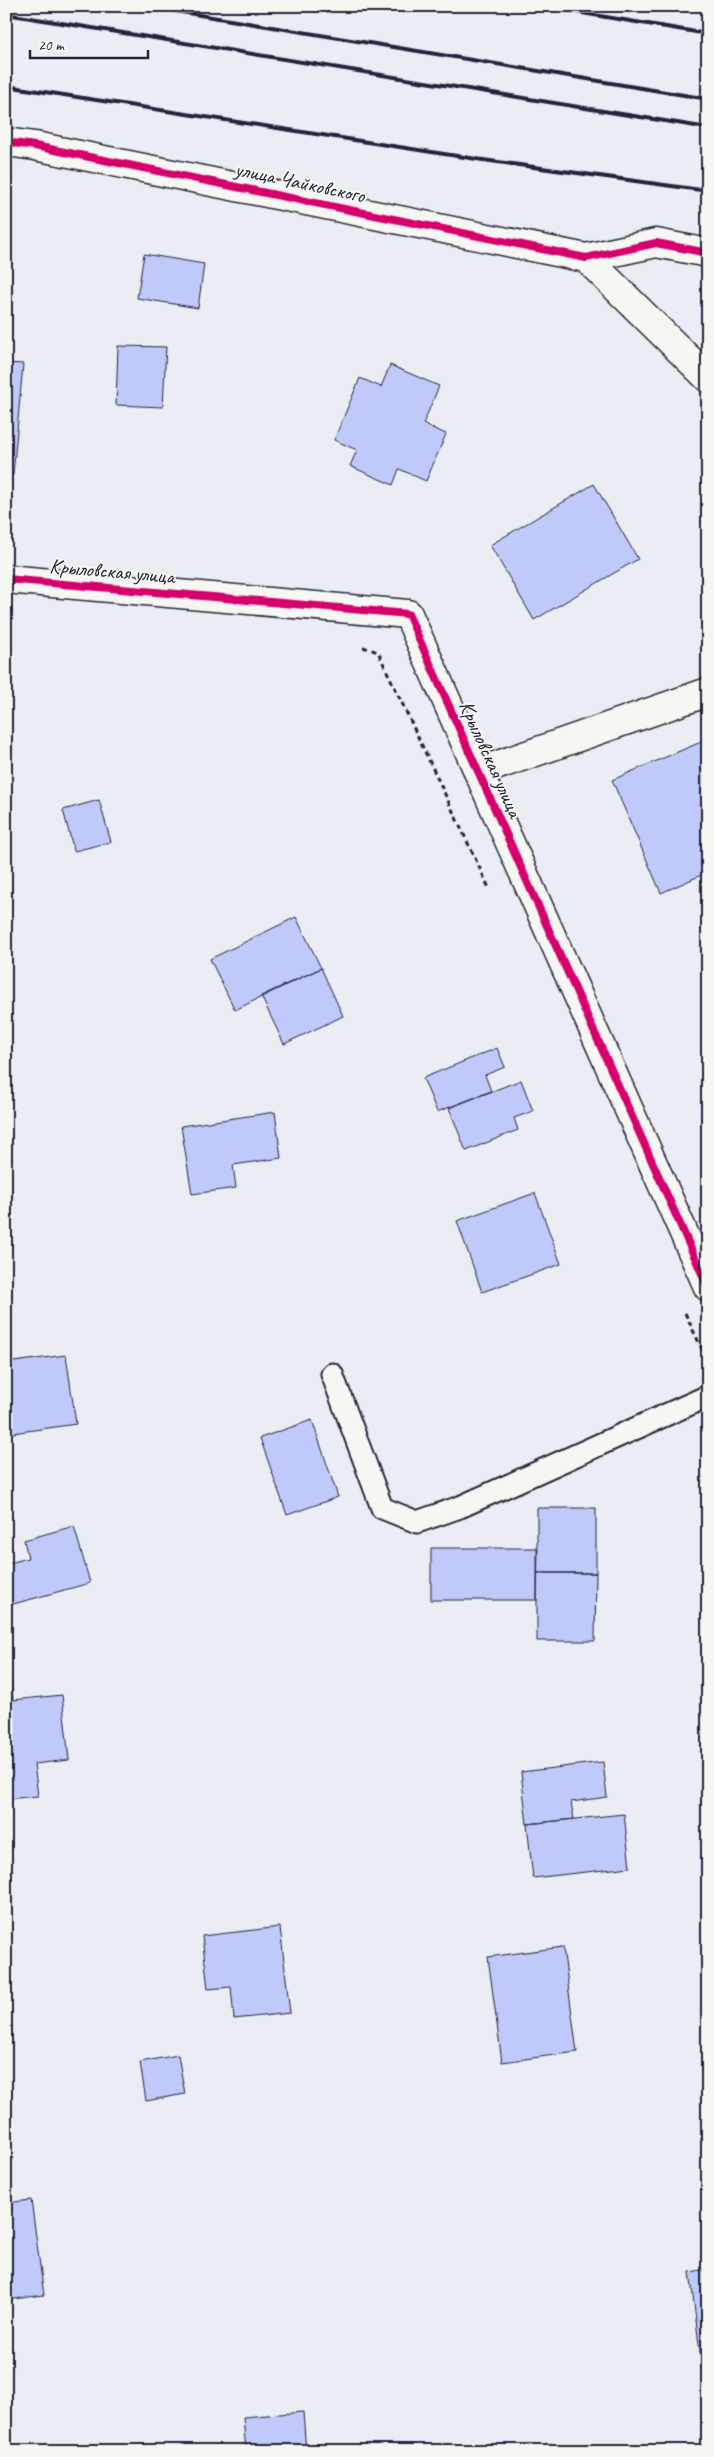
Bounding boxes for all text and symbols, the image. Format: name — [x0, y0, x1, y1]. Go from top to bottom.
scale bar — [30, 28, 148, 60]
text: 20 m — [38, 36, 65, 55]
street label: улица Чайковского — [231, 155, 369, 209]
street label: Крыловская улица — [48, 553, 178, 590]
street label: Крыловская улица — [454, 696, 529, 824]

